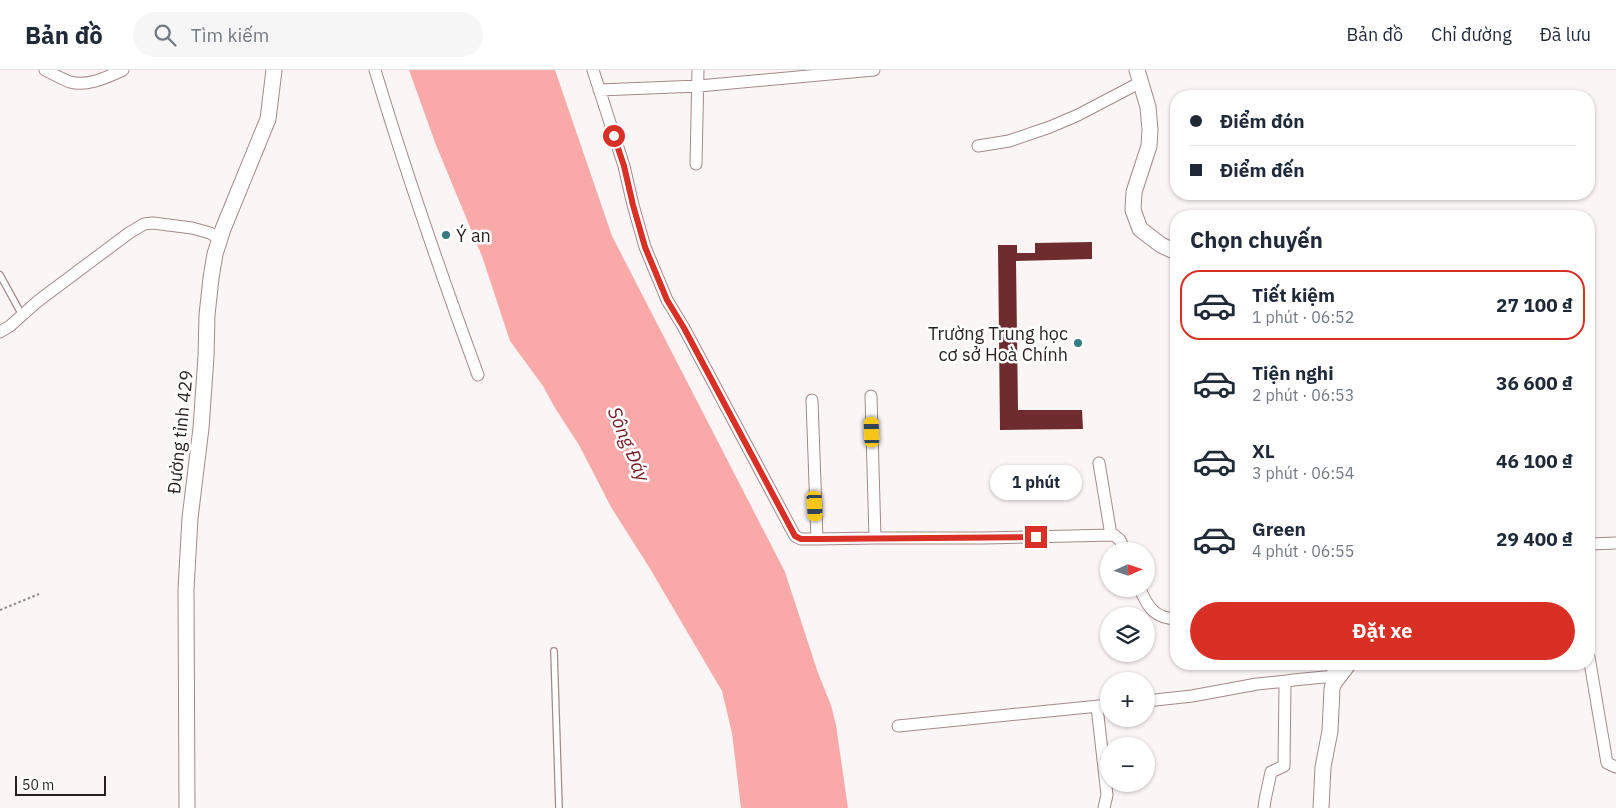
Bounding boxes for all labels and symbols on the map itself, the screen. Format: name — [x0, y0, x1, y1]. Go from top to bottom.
route start — [603, 125, 625, 147]
place label: Ý an — [456, 224, 491, 247]
marker: Ý an — [440, 229, 452, 241]
place label: Trường Trung học cơ sở Hoà Chính — [928, 322, 1068, 366]
marker: Trường Trung học cơ sở Hoà Chính — [1072, 337, 1084, 349]
street label: Đường tỉnh 429 — [162, 369, 198, 495]
water label: Sông Đáy — [603, 403, 656, 486]
car — [863, 417, 880, 447]
callout: 1 phút — [990, 464, 1082, 500]
car — [806, 491, 823, 521]
route end — [1025, 526, 1047, 548]
north arrow — [1100, 542, 1155, 598]
scale bar — [15, 773, 106, 796]

